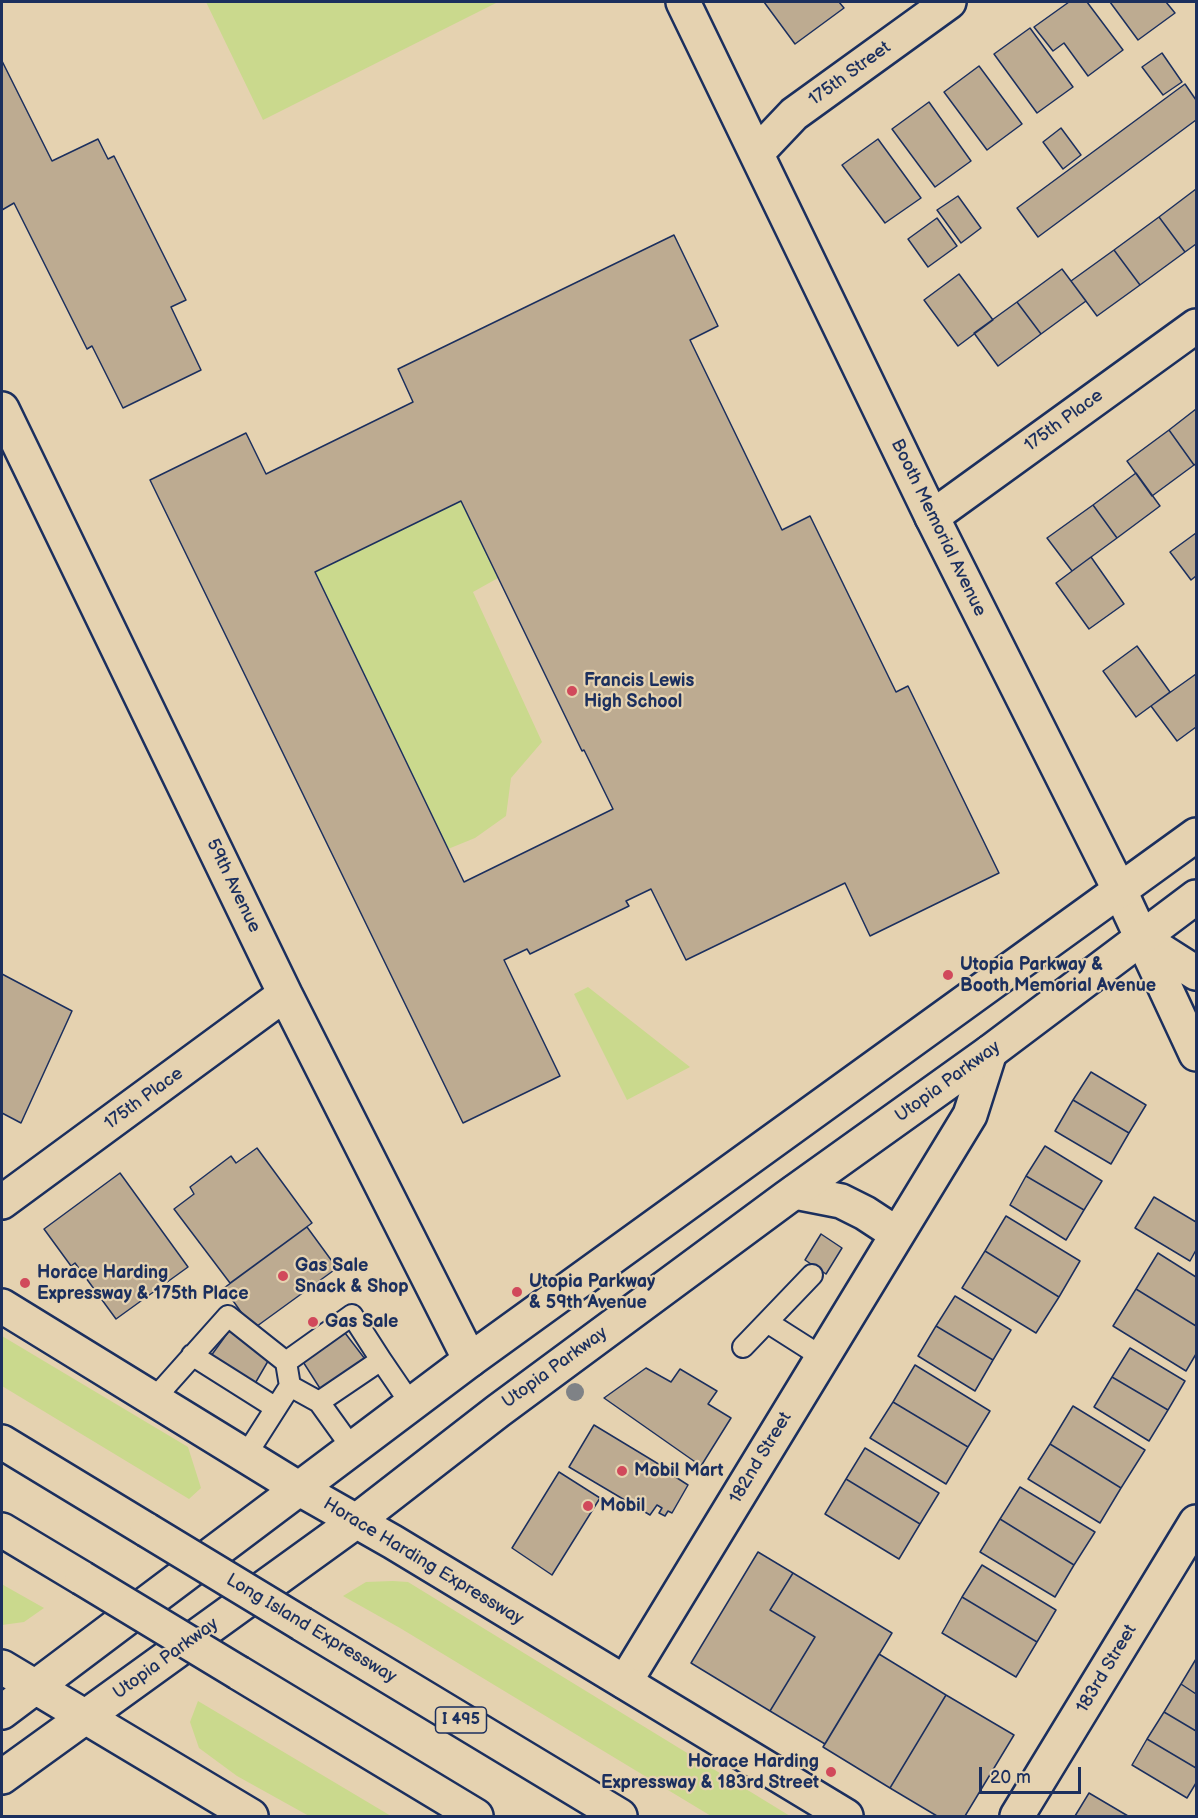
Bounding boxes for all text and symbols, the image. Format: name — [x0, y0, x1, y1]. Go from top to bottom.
street label: 175th Street — [805, 37, 895, 111]
street label: 175th Place — [1020, 385, 1108, 457]
street label: Booth Memorial Avenue — [886, 436, 990, 620]
place label: Francis Lewis High School — [584, 670, 694, 712]
marker: Francis Lewis High School — [565, 684, 579, 698]
street label: 59th Avenue — [201, 836, 265, 936]
place label: Utopia Parkway & Booth Memorial Avenue — [960, 954, 1156, 996]
marker: Utopia Parkway & Booth Memorial Avenue — [941, 968, 955, 982]
street label: Utopia Parkway — [891, 1037, 1005, 1127]
street label: 175th Place — [100, 1063, 188, 1135]
place label: Gas Sale Snack & Shop — [295, 1255, 409, 1298]
place label: Horace Harding Expressway & 175th Place — [37, 1262, 249, 1304]
marker: Gas Sale Snack & Shop — [276, 1269, 290, 1283]
place label: Utopia Parkway & 59th Avenue — [529, 1271, 655, 1314]
marker: Horace Harding Expressway & 175th Place — [18, 1276, 32, 1290]
marker: Utopia Parkway & 59th Avenue — [510, 1285, 524, 1299]
place label: Gas Sale — [325, 1311, 398, 1333]
marker: Gas Sale — [306, 1315, 320, 1329]
street label: Utopia Parkway — [498, 1323, 612, 1413]
street label: 182nd Street — [725, 1408, 797, 1508]
place label: Mobil Mart — [634, 1460, 723, 1482]
marker: Mobil Mart — [615, 1464, 629, 1478]
street label: Horace Harding Expressway — [319, 1494, 527, 1630]
place label: Mobil — [600, 1495, 645, 1517]
marker: Mobil — [581, 1499, 595, 1513]
street label: Long Island Expressway — [222, 1570, 400, 1688]
street label: Utopia Parkway — [109, 1614, 223, 1704]
street label: 183rd Street — [1072, 1621, 1142, 1717]
road number: I 495 — [436, 1707, 486, 1733]
place label: Horace Harding Expressway & 183rd Street — [601, 1751, 819, 1794]
scale bar — [982, 1755, 1084, 1793]
marker: Horace Harding Expressway & 183rd Street — [824, 1765, 838, 1779]
text: 20 m — [990, 1767, 1031, 1788]

